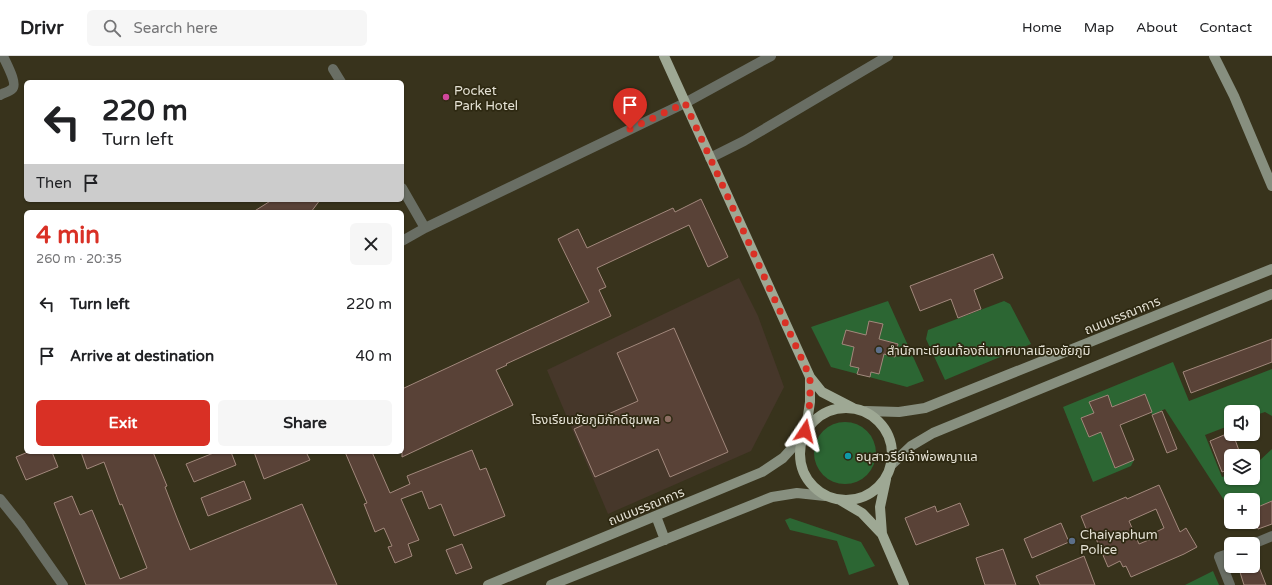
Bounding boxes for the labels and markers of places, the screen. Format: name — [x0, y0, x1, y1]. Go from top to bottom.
place label: Pocket Park Hotel — [454, 83, 518, 114]
pin — [613, 88, 647, 129]
marker: Pocket Park Hotel — [441, 92, 451, 102]
place label: สำนักทะเบียนท้องถิ่นเทศบาลเมืองชัยภูมิ — [887, 342, 1091, 359]
marker: สำนักทะเบียนท้องถิ่นเทศบาลเมืองชัยภูมิ — [874, 345, 884, 355]
place label: โรงเรียนชัยภูมิภักดีชุมพล — [531, 412, 660, 428]
marker: โรงเรียนชัยภูมิภักดีชุมพล — [663, 414, 673, 424]
place label: อนุสาวรีย์เจ้าพ่อพญาแล — [856, 449, 978, 465]
marker: อนุสาวรีย์เจ้าพ่อพญาแล — [843, 451, 853, 461]
place label: Chaiyaphum Police — [1080, 527, 1158, 558]
marker: Chaiyaphum Police — [1067, 536, 1077, 546]

